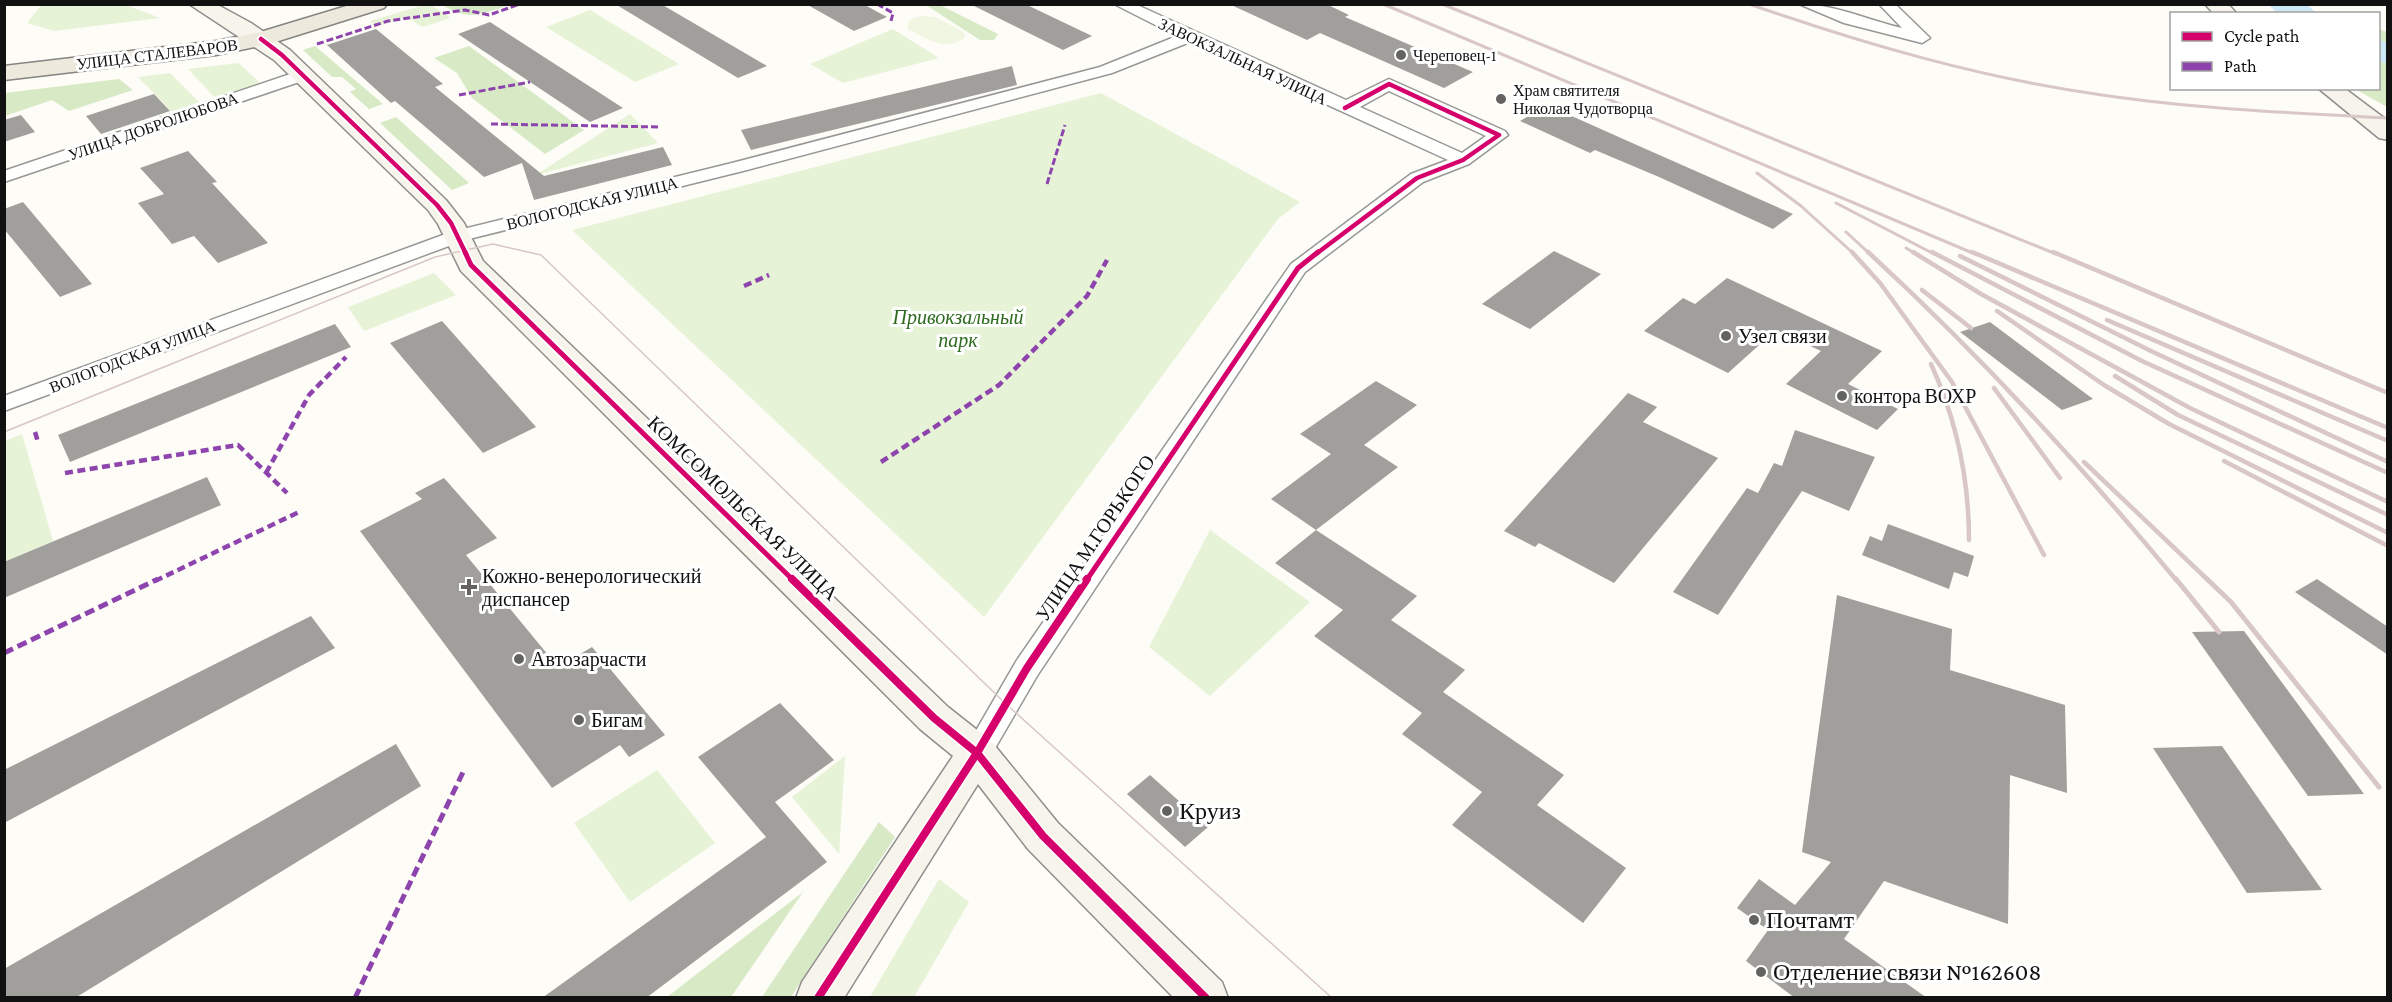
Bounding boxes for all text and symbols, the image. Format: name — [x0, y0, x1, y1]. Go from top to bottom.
legend — [2170, 12, 2380, 90]
street label: ЗАВОКЗАЛЬНАЯ УЛИЦА — [1155, 15, 1330, 109]
text: Cycle path — [2224, 26, 2300, 46]
street label: УЛИЦА СТАЛЕВАРОВ — [75, 36, 239, 74]
place label: Череповец-1 — [1413, 47, 1496, 65]
marker: Череповец-1 — [1394, 48, 1408, 62]
text: Path — [2224, 56, 2257, 76]
place label: Храм святителя Николая Чудотворца — [1513, 82, 1653, 118]
street label: УЛИЦА ДОБРОЛЮБОВА — [66, 89, 241, 165]
marker: Храм святителя Николая Чудотворца — [1494, 92, 1508, 106]
street label: ВОЛОГОДСКАЯ УЛИЦА — [505, 174, 680, 234]
park label: Привокзальный парк — [891, 306, 1024, 352]
street label: ВОЛОГОДСКАЯ УЛИЦА — [47, 317, 218, 397]
place label: Узел связи — [1738, 325, 1827, 347]
marker: Узел связи — [1719, 329, 1733, 343]
place label: контора ВОХР — [1854, 385, 1976, 408]
marker: контора ВОХР — [1835, 389, 1849, 403]
street label: КОМСОМОЛЬСКАЯ УЛИЦА — [643, 411, 843, 606]
street label: УЛИЦА М.ГОРЬКОГО — [1031, 451, 1160, 626]
place label: Кожно-венерологический диспансер — [482, 565, 702, 611]
marker: Кожно-венерологический диспансер — [460, 578, 478, 596]
place label: Автозарчасти — [531, 648, 647, 671]
marker: Автозарчасти — [512, 652, 526, 666]
place label: Бигам — [591, 709, 643, 731]
marker: Бигам — [572, 713, 586, 727]
place label: Круиз — [1179, 797, 1241, 824]
marker: Круиз — [1160, 804, 1174, 818]
place label: Почтамт — [1766, 906, 1854, 933]
marker: Почтамт — [1747, 913, 1761, 927]
place label: Отделение связи №162608 — [1773, 958, 2041, 985]
marker: Отделение связи №162608 — [1754, 965, 1768, 979]

